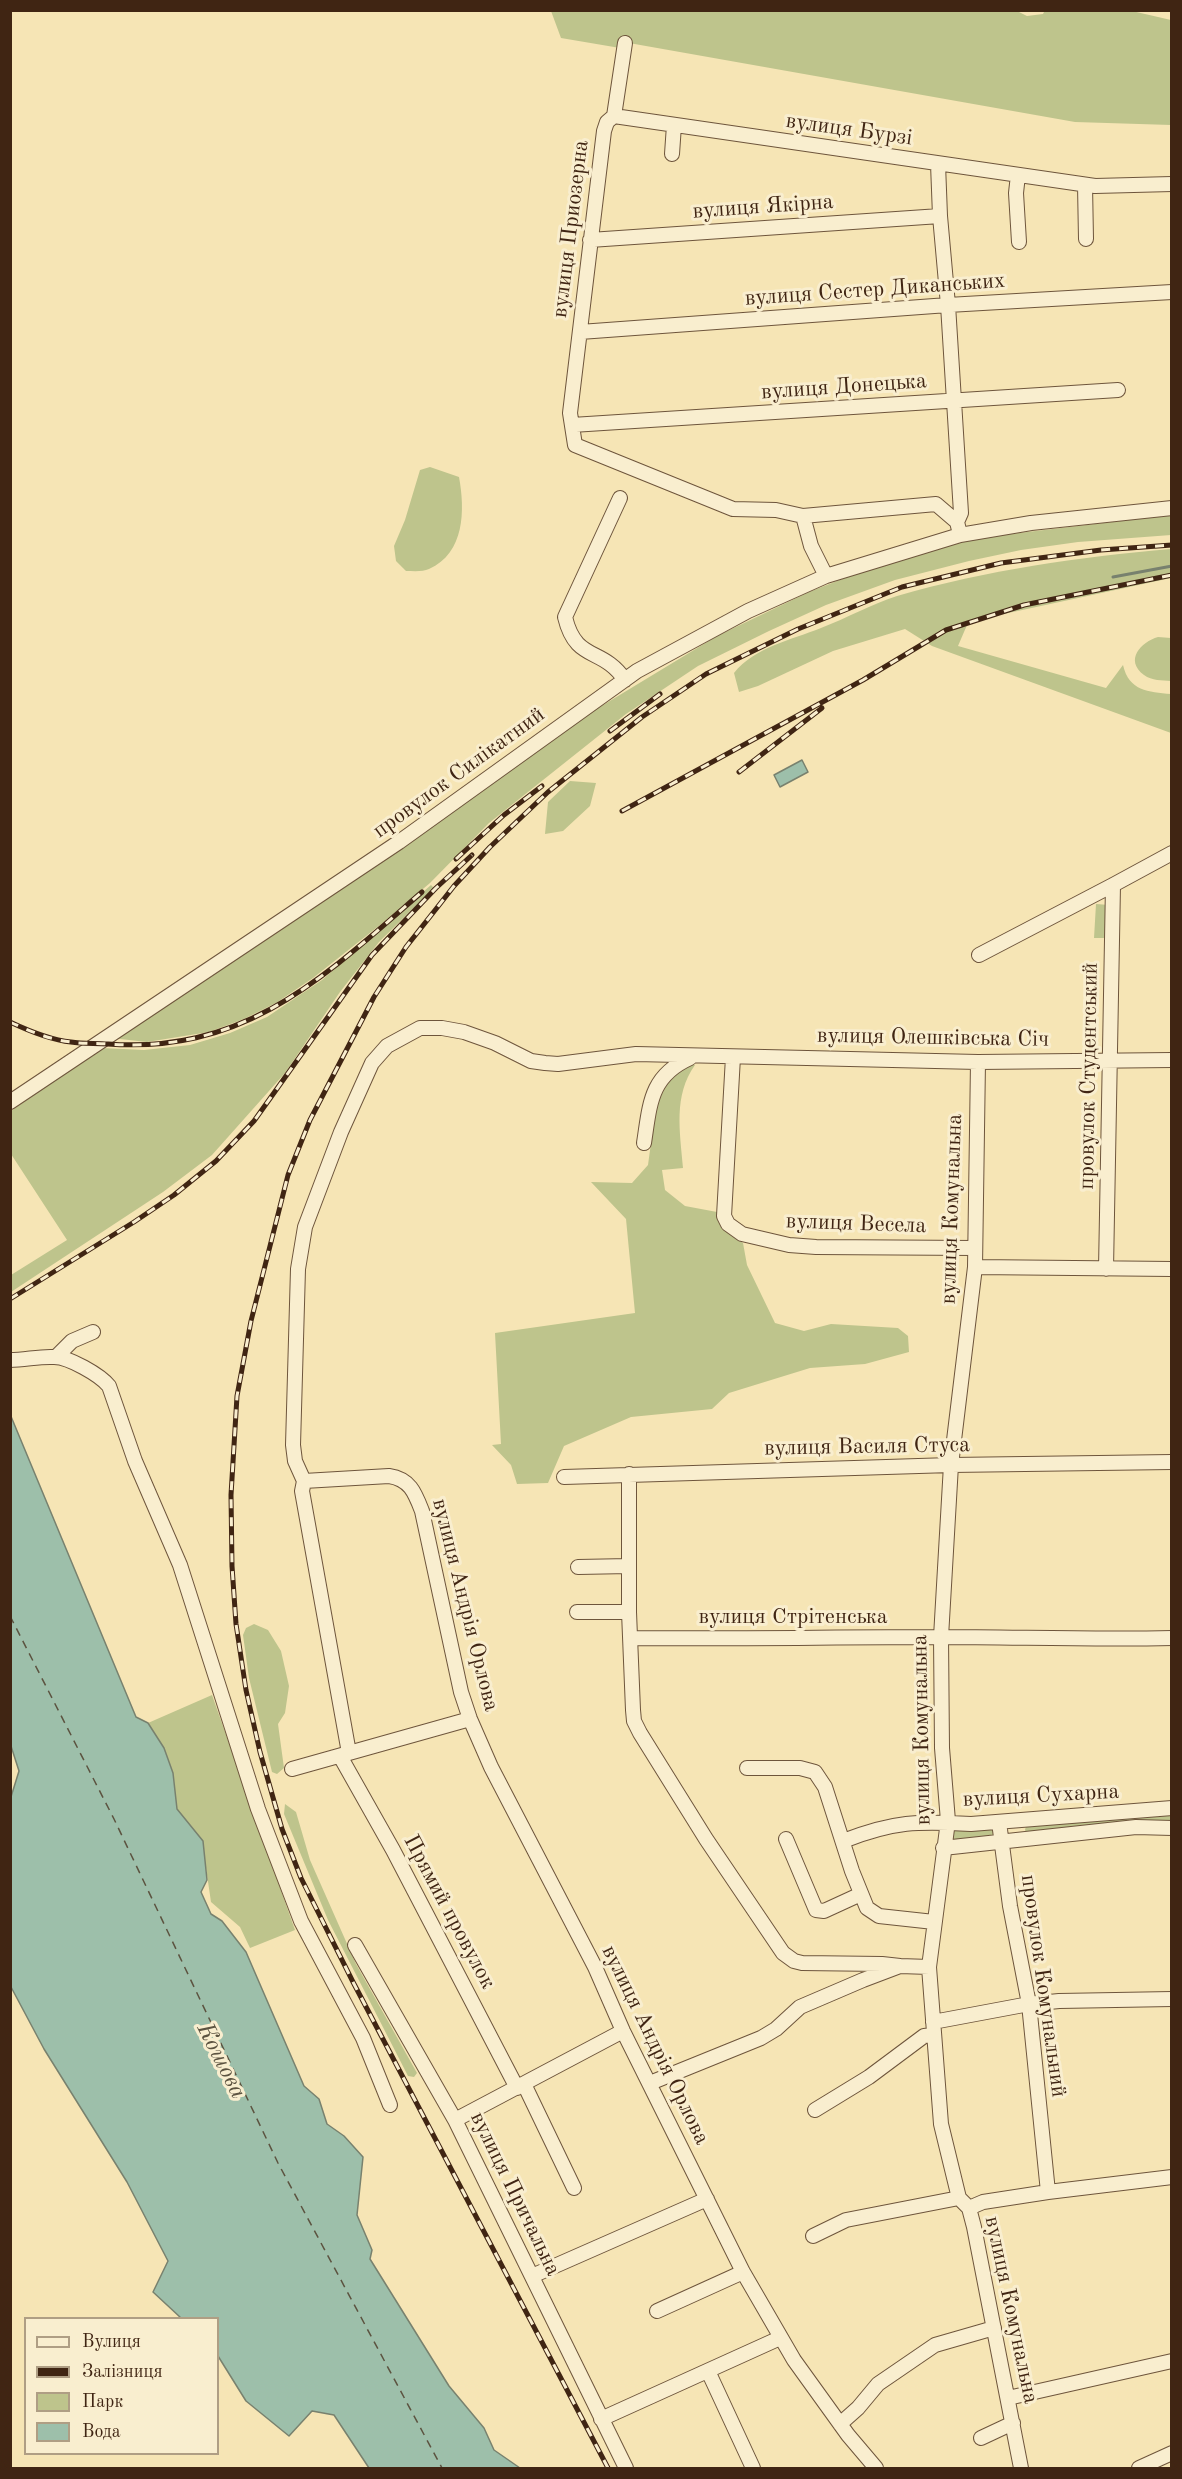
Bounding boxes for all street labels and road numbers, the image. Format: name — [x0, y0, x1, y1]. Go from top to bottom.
street label: вулиця Бурзі — [784, 108, 914, 152]
street label: вулиця Приозерна — [547, 139, 595, 319]
street label: вулиця Якірна — [692, 189, 834, 225]
street label: вулиця Сестер Диканських — [744, 268, 1006, 312]
street label: вулиця Донецька — [760, 368, 928, 406]
street label: провулок Силікатний — [368, 702, 550, 844]
street label: провулок Студентський — [1074, 962, 1104, 1190]
street label: вулиця Олешківська Січ — [817, 1023, 1049, 1053]
street label: вулиця Комунальна — [935, 1113, 969, 1305]
street label: вулиця Весела — [785, 1208, 927, 1240]
street label: вулиця Василя Стуса — [764, 1432, 970, 1462]
street label: вулиця Андрія Орлова — [426, 1496, 504, 1714]
street label: вулиця Стрітенська — [698, 1604, 888, 1630]
street label: вулиця Комунальна — [907, 1634, 937, 1826]
street label: вулиця Сухарна — [962, 1779, 1120, 1813]
street label: Прямий провулок — [397, 1830, 501, 1994]
street label: провулок Комунальний — [1014, 1873, 1072, 2099]
street label: вулиця Андрія Орлова — [595, 1941, 715, 2149]
street label: вулиця Причальна — [464, 2108, 566, 2280]
street label: вулиця Комунальна — [978, 2214, 1044, 2406]

